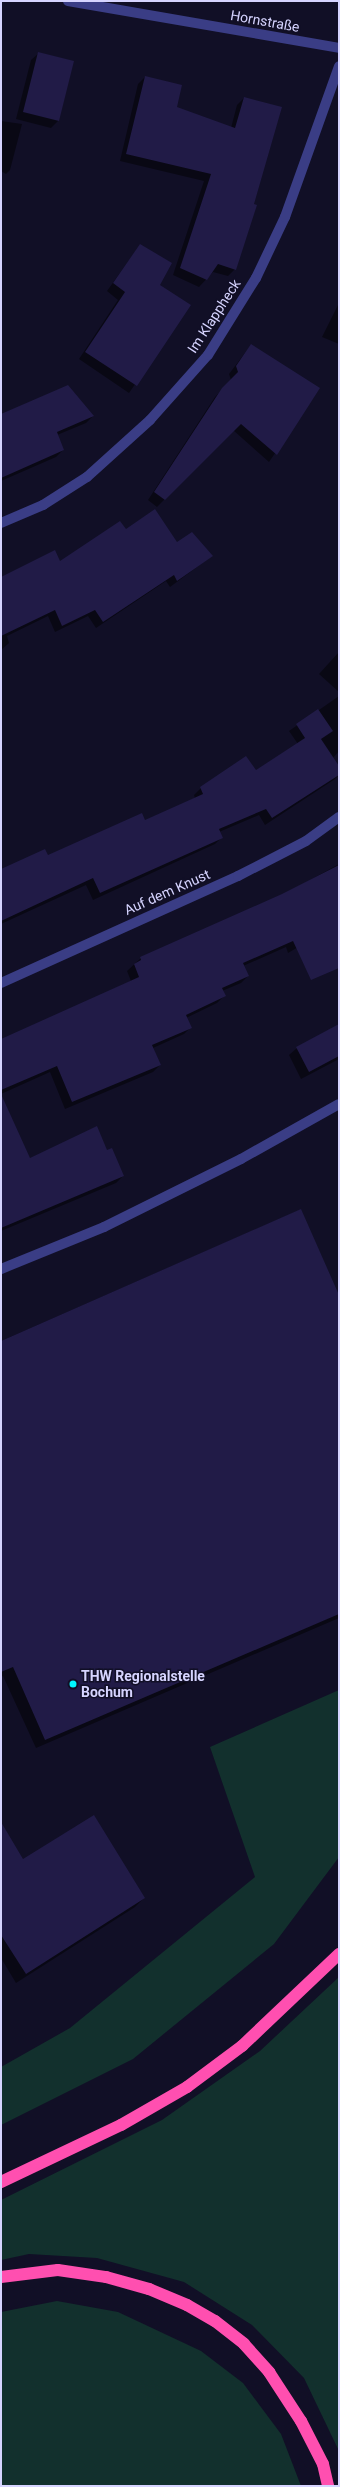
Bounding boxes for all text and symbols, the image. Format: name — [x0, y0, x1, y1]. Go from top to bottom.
street label: Hornstraße — [229, 7, 301, 35]
street label: Im Klappheck — [184, 276, 244, 356]
street label: Auf dem Knust — [122, 866, 212, 918]
place label: THW Regionalstelle Bochum — [81, 1668, 205, 1700]
marker: THW Regionalstelle Bochum — [68, 1679, 78, 1689]

